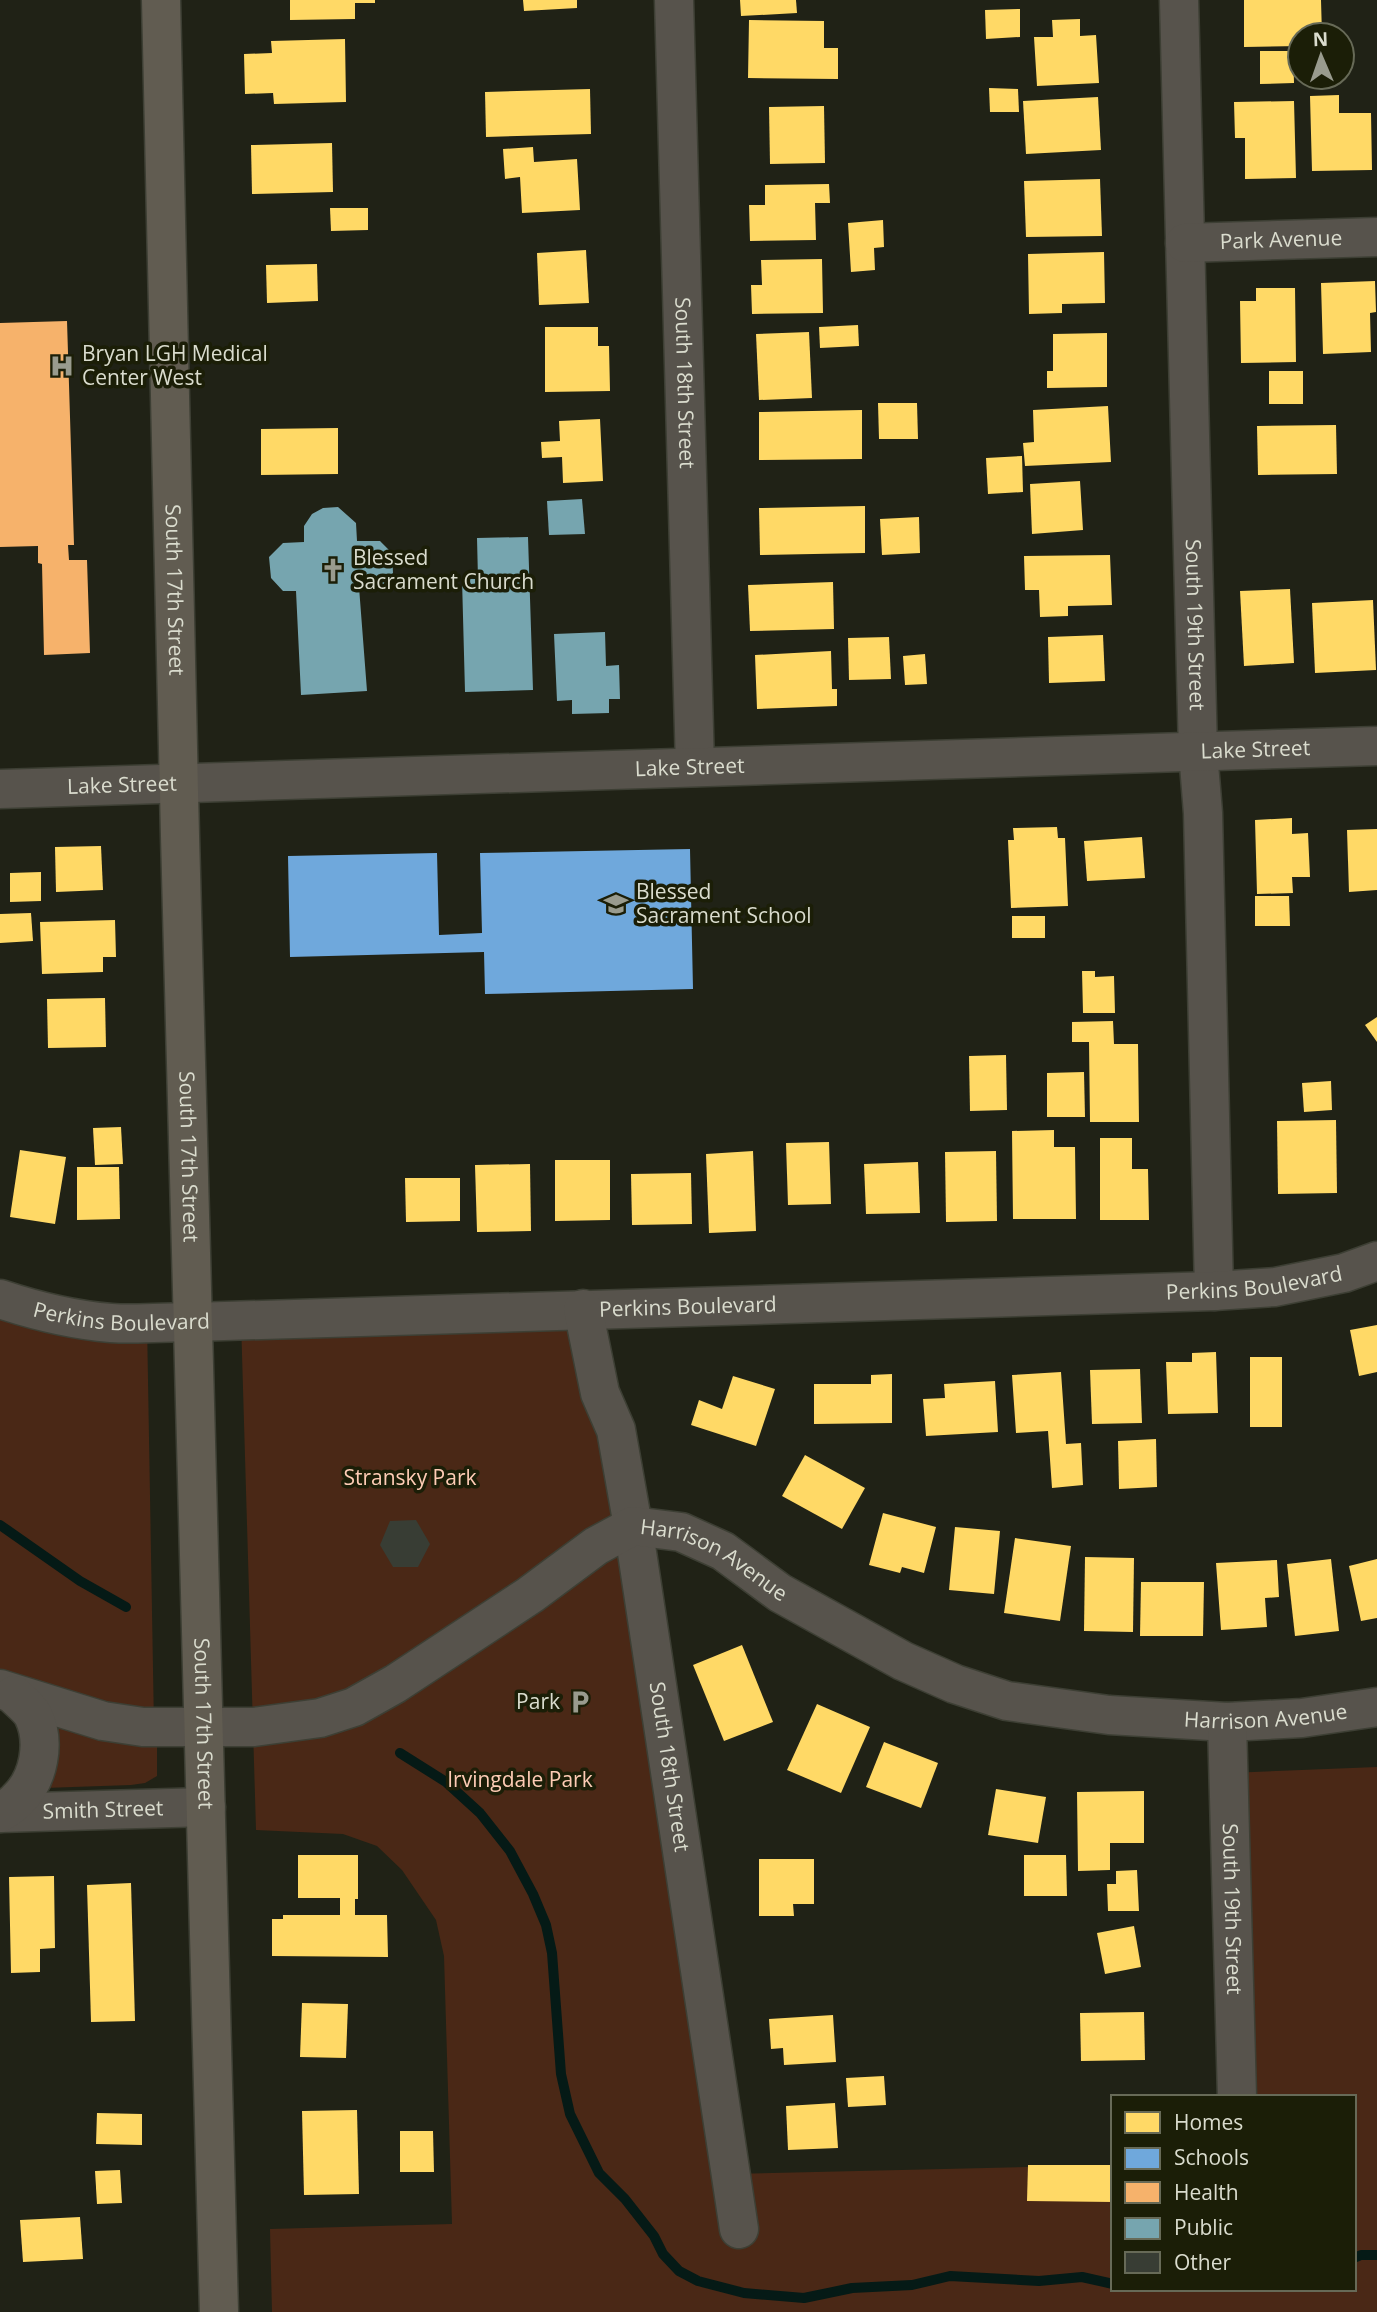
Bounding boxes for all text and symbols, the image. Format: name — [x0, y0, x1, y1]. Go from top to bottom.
north arrow — [1286, 21, 1356, 91]
text: N — [1312, 26, 1329, 52]
street label: Park Avenue — [1219, 223, 1343, 255]
street label: South 18th Street — [669, 297, 702, 469]
place label: Bryan LGH Medical Center West — [82, 339, 268, 391]
hospital icon: Bryan LGH Medical Center West — [48, 352, 76, 380]
street label: South 17th Street — [159, 504, 191, 676]
street label: South 19th Street — [1180, 539, 1212, 711]
place label: Blessed Sacrament Church — [353, 543, 534, 595]
church icon: Blessed Sacrament Church — [319, 556, 347, 584]
street label: Lake Street — [1200, 733, 1311, 765]
street label: Lake Street — [634, 751, 745, 782]
street label: Lake Street — [67, 768, 177, 800]
place label: Blessed Sacrament School — [636, 877, 812, 929]
school or university icon: Blessed Sacrament School — [602, 890, 630, 918]
street label: South 17th Street — [173, 1071, 206, 1243]
street label: Perkins Boulevard — [1165, 1259, 1345, 1305]
street label: Perkins Boulevard — [599, 1289, 777, 1323]
street label: Perkins Boulevard — [30, 1295, 210, 1337]
park label: Stransky Park — [343, 1463, 477, 1491]
street label: Harrison Avenue — [639, 1512, 793, 1607]
street label: South 17th Street — [188, 1637, 221, 1810]
street label: South 18th Street — [644, 1680, 697, 1854]
place label: Park — [516, 1687, 560, 1715]
parking icon: Park — [566, 1688, 594, 1716]
street label: Harrison Avenue — [1183, 1697, 1349, 1735]
park label: Irvingdale Park — [447, 1765, 593, 1793]
street label: Smith Street — [42, 1793, 164, 1825]
street label: South 19th Street — [1217, 1823, 1249, 1995]
legend — [1111, 2095, 1356, 2291]
text: Homes — [1174, 2108, 1243, 2136]
text: Schools — [1174, 2143, 1249, 2171]
text: Health — [1174, 2178, 1239, 2206]
text: Public — [1174, 2213, 1233, 2241]
text: Other — [1174, 2248, 1231, 2276]

